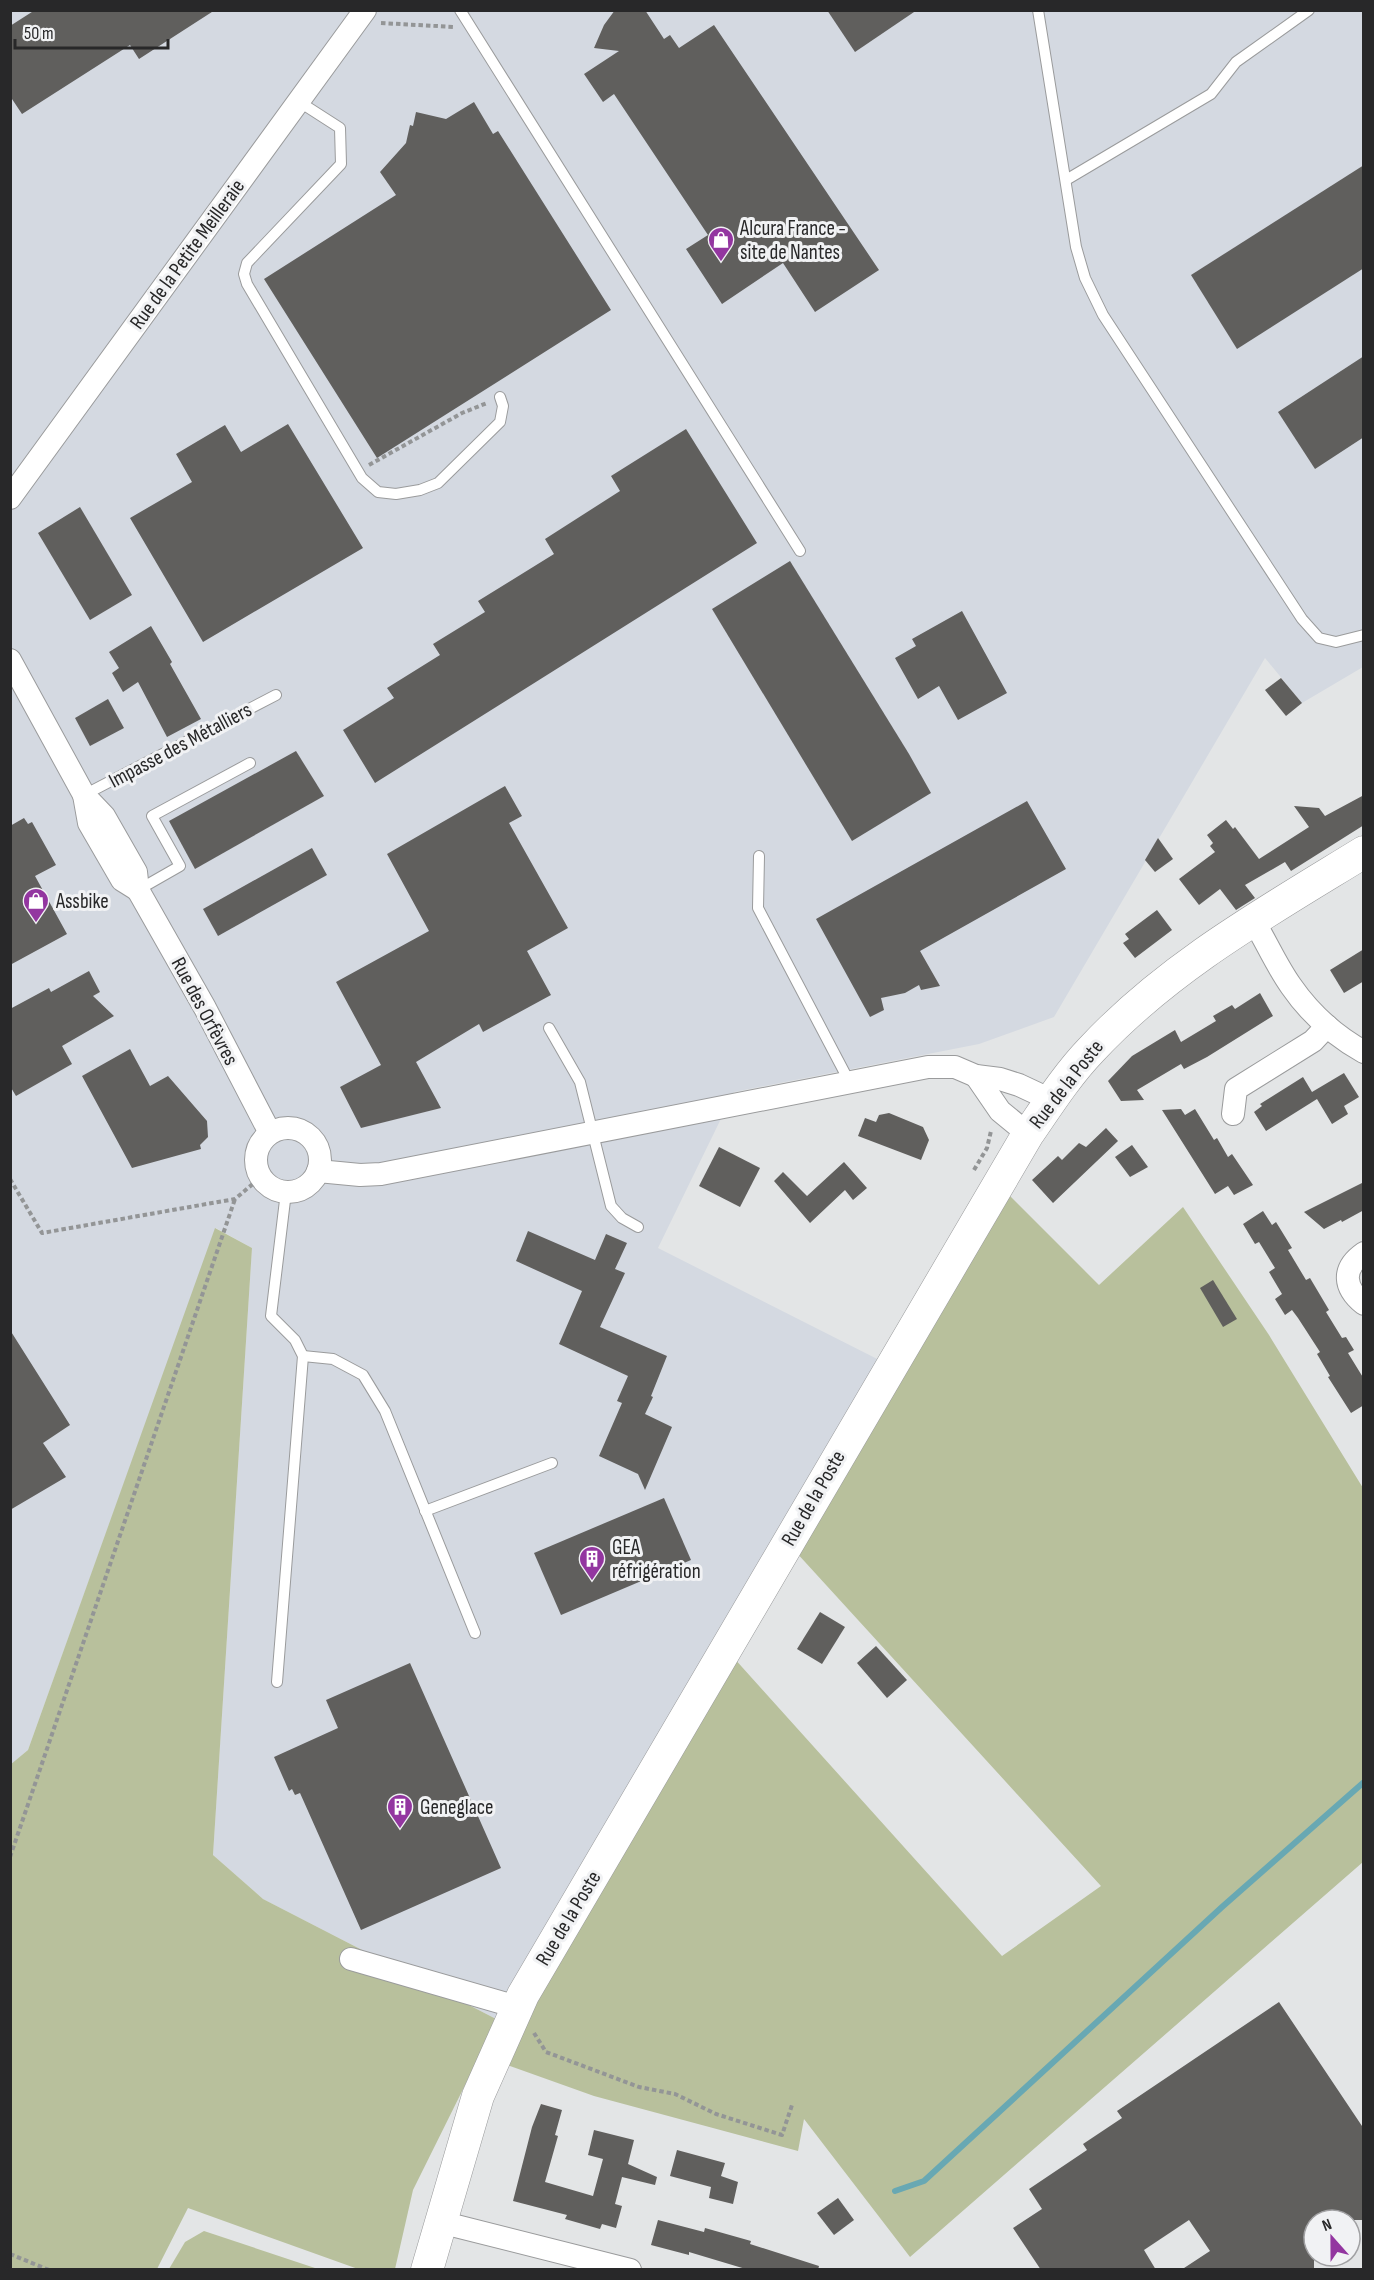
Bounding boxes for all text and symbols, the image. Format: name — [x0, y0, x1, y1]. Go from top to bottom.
scale bar — [15, 12, 168, 50]
text: 50 m — [24, 23, 54, 44]
street label: Rue de la Petite Meilleraie — [125, 175, 250, 334]
place label: Alcura France - site de Nantes — [739, 216, 846, 265]
shop icon: Alcura France - site de Nantes — [706, 225, 736, 263]
street label: Impasse des Métalliers — [104, 697, 256, 794]
shop icon: Assbike — [21, 886, 51, 924]
place label: Assbike — [55, 889, 109, 914]
street label: Rue des Orfèvres — [166, 953, 243, 1070]
street label: Rue de la Poste — [1024, 1035, 1109, 1134]
street label: Rue de la Poste — [776, 1446, 851, 1550]
place label: GEA réfrigération — [612, 1535, 701, 1584]
building icon: GEA réfrigération — [577, 1544, 607, 1582]
building icon: Geneglace — [385, 1792, 415, 1830]
place label: Geneglace — [420, 1795, 494, 1820]
street label: Rue de la Poste — [530, 1866, 606, 1970]
north arrow — [1302, 2208, 1362, 2268]
text: N — [1320, 2215, 1335, 2236]

